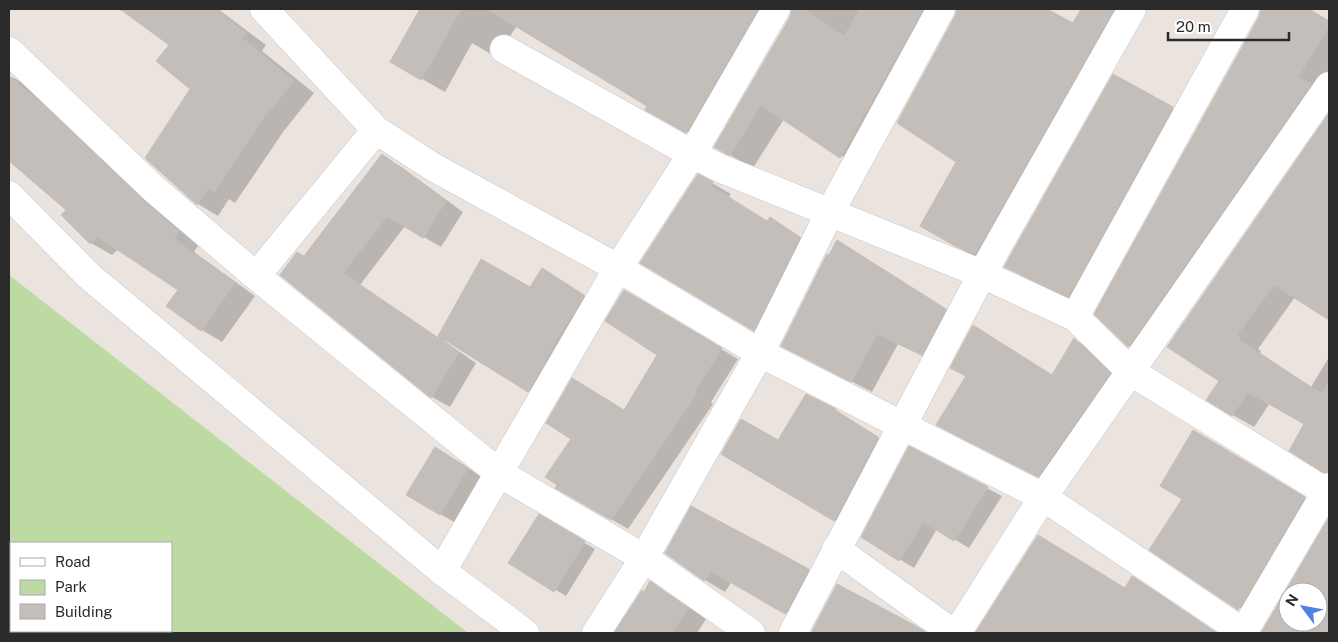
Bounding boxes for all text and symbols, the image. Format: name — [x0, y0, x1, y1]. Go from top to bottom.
scale bar — [1168, 10, 1289, 42]
text: 20 m — [1176, 18, 1211, 35]
legend — [10, 542, 172, 632]
text: Road — [55, 553, 91, 570]
text: Park — [55, 578, 87, 595]
north arrow — [1278, 582, 1328, 632]
text: N — [1282, 591, 1302, 609]
text: Building — [55, 603, 113, 620]

